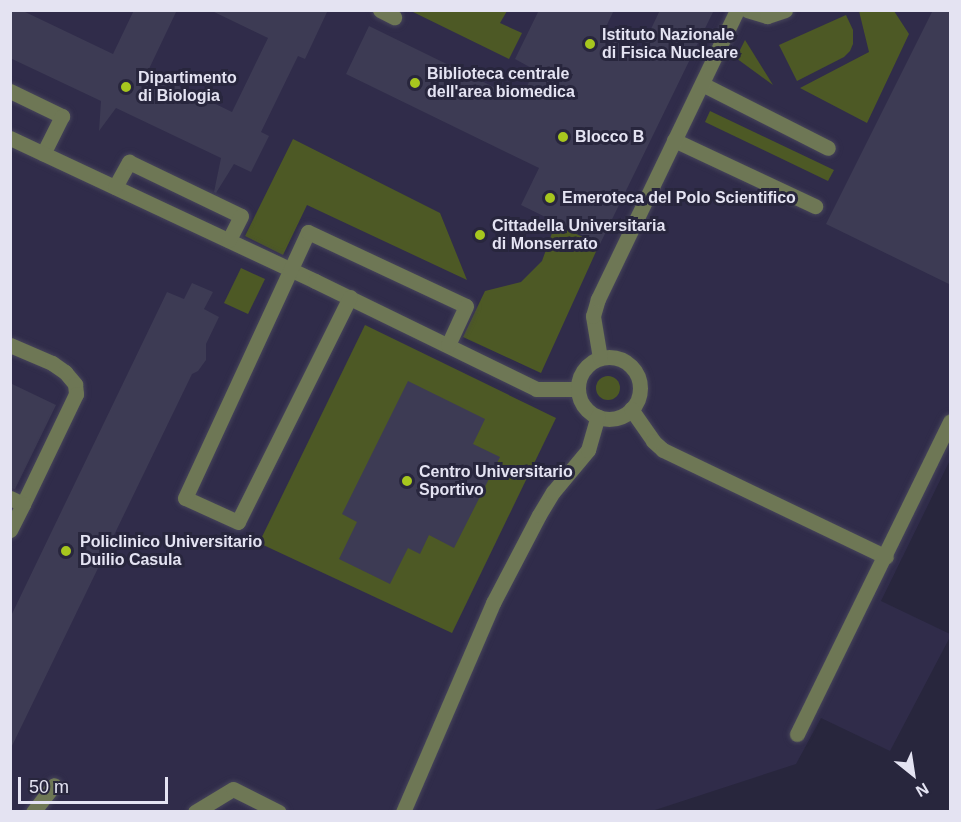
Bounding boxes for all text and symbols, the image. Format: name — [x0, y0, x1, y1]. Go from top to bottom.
place label: Istituto Nazionale di Fisica Nucleare — [602, 25, 738, 63]
marker: Istituto Nazionale di Fisica Nucleare — [583, 37, 597, 51]
place label: Biblioteca centrale dell'area biomedica — [427, 64, 575, 102]
place label: Dipartimento di Biologia — [138, 68, 237, 106]
marker: Biblioteca centrale dell'area biomedica — [408, 76, 422, 90]
marker: Dipartimento di Biologia — [119, 80, 133, 94]
place label: Blocco B — [575, 127, 644, 147]
marker: Blocco B — [556, 130, 570, 144]
place label: Emeroteca del Polo Scientifico — [562, 188, 796, 208]
marker: Emeroteca del Polo Scientifico — [543, 191, 557, 205]
place label: Cittadella Universitaria di Monserrato — [492, 216, 665, 254]
marker: Cittadella Universitaria di Monserrato — [473, 228, 487, 242]
place label: Centro Universitario Sportivo — [419, 462, 573, 500]
marker: Centro Universitario Sportivo — [400, 474, 414, 488]
place label: Policlinico Universitario Duilio Casula — [80, 532, 262, 570]
marker: Policlinico Universitario Duilio Casula — [57, 542, 75, 560]
north arrow — [883, 744, 943, 804]
scale bar — [21, 765, 171, 803]
text: 50 m — [29, 777, 69, 797]
text: N — [913, 780, 932, 800]

